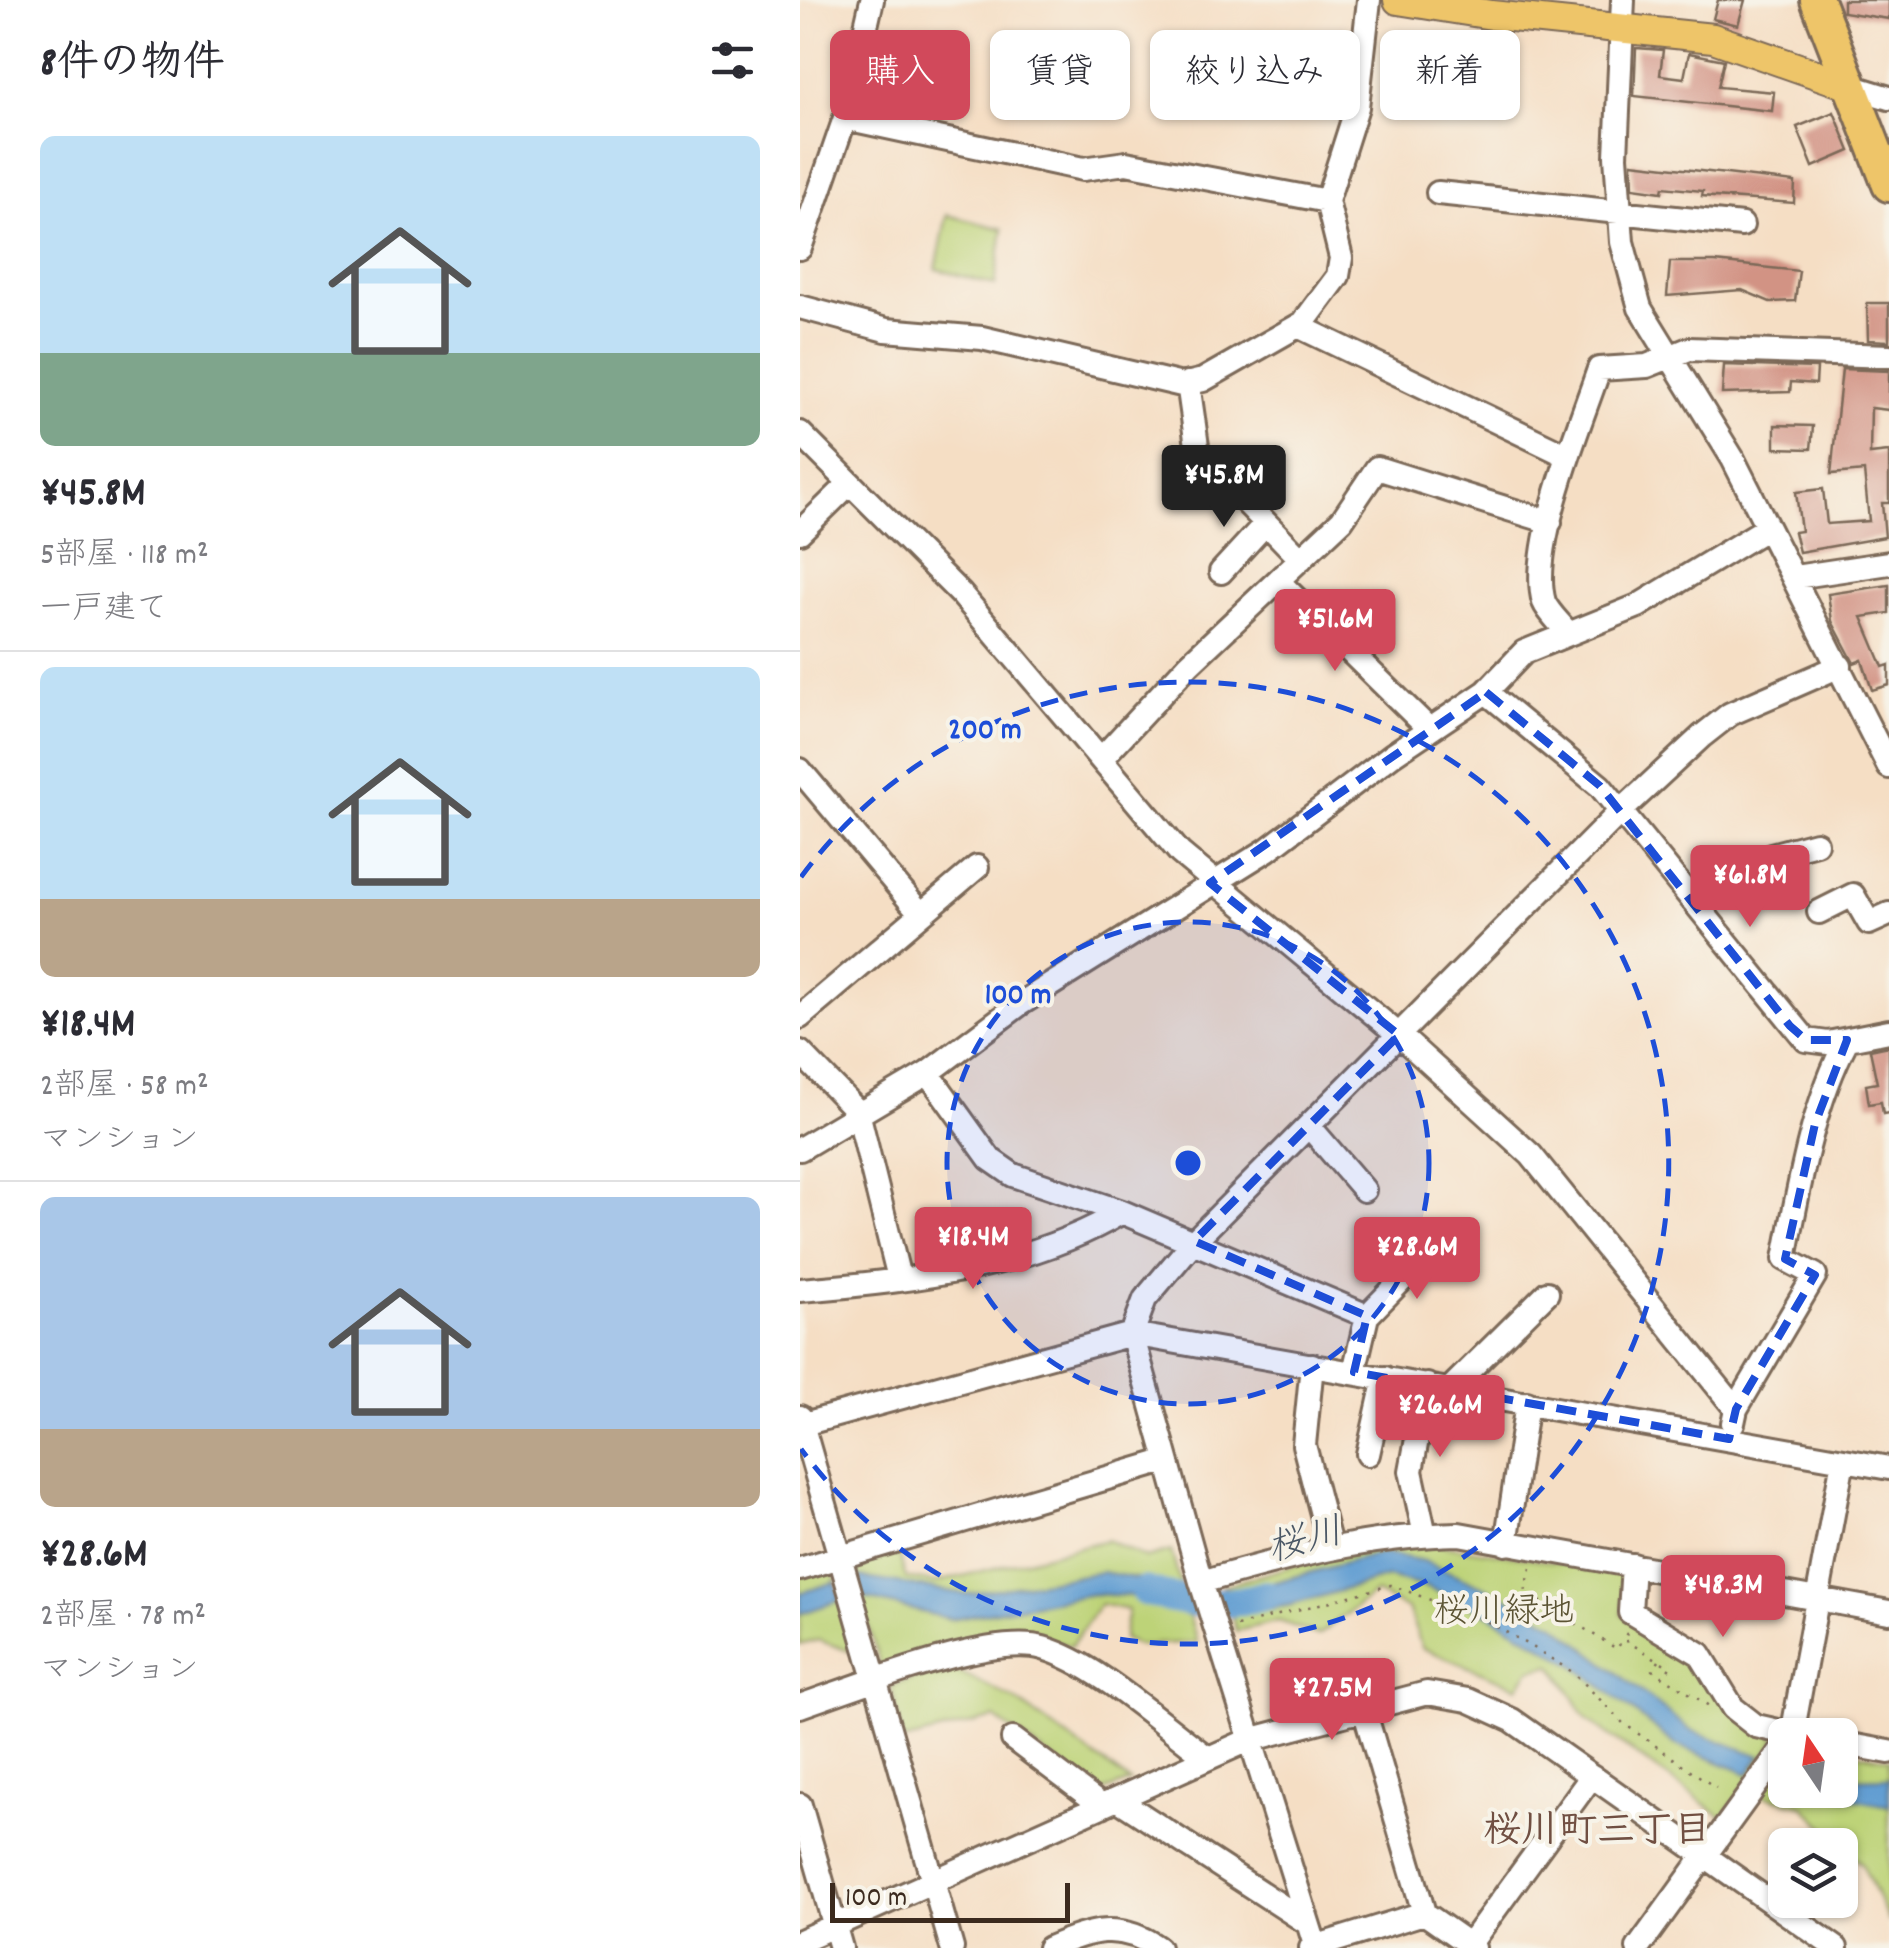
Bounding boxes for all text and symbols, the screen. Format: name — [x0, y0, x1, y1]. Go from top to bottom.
chip: 購入 — [830, 30, 970, 120]
chip: 賃貸 — [990, 30, 1130, 120]
chip: 絞り込み — [1150, 30, 1360, 120]
chip: 新着 — [1380, 30, 1520, 120]
icon: filters — [705, 33, 760, 88]
text: 8件の物件 — [40, 36, 225, 96]
icon: home — [310, 201, 490, 381]
pin: ¥45.8M — [1143, 445, 1305, 530]
text: ¥45.8M — [1184, 454, 1264, 500]
text: ¥45.8M — [40, 466, 146, 526]
text: 5部屋 · 118 m² — [40, 534, 209, 580]
text: 一戸建て — [40, 588, 168, 634]
pin: ¥51.6M — [1254, 589, 1416, 674]
text: ¥51.6M — [1296, 598, 1374, 644]
text: 200 m — [948, 711, 1022, 754]
icon: home — [310, 732, 490, 912]
pin: ¥61.8M — [1669, 845, 1831, 930]
text: ¥61.8M — [1712, 854, 1788, 900]
text: 100 m — [985, 976, 1051, 1019]
text: ¥18.4M — [40, 997, 135, 1057]
text: 2部屋 · 58 m² — [40, 1065, 209, 1111]
text: マンション — [40, 1119, 199, 1165]
centre of rings — [1170, 1145, 1206, 1181]
pin: ¥18.4M — [892, 1207, 1054, 1292]
text: ¥18.4M — [937, 1216, 1009, 1262]
pin: ¥28.6M — [1336, 1217, 1498, 1302]
text: ¥28.6M — [1376, 1226, 1458, 1272]
icon: home — [310, 1262, 490, 1442]
pin: ¥26.6M — [1359, 1375, 1521, 1460]
text: ¥26.6M — [1398, 1384, 1482, 1430]
water label: 桜川 — [1262, 1507, 1350, 1579]
text: ¥28.6M — [40, 1527, 148, 1587]
pin: ¥48.3M — [1642, 1555, 1804, 1640]
text: ¥48.3M — [1683, 1564, 1763, 1610]
park label: 桜川緑地 — [1434, 1589, 1574, 1639]
text: 2部屋 · 78 m² — [40, 1595, 206, 1641]
text: マンション — [40, 1649, 199, 1695]
pin: ¥27.5M — [1251, 1658, 1413, 1743]
text: ¥27.5M — [1292, 1667, 1372, 1713]
north arrow — [1768, 1718, 1858, 1808]
map controls — [1768, 1718, 1858, 1918]
district label: 桜川町三丁目 — [1483, 1806, 1711, 1861]
button: layers — [1768, 1828, 1858, 1918]
scale bar — [830, 1878, 1070, 1922]
text: 100 m — [845, 1880, 907, 1920]

